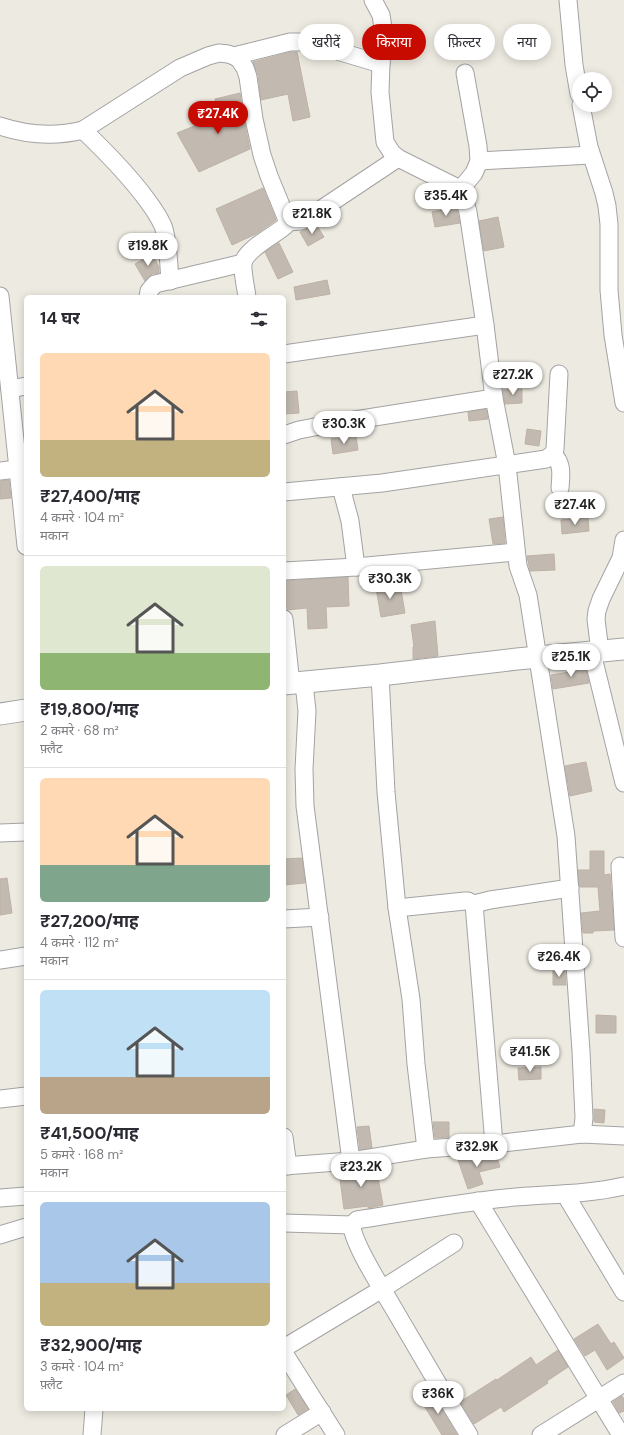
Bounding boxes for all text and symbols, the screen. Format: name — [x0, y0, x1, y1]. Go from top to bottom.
chip: खरीदें — [298, 24, 354, 60]
chip: किराया — [362, 24, 426, 60]
chip: फ़िल्टर — [434, 24, 495, 60]
chip: नया — [503, 24, 551, 60]
map controls — [572, 72, 612, 112]
button: locate — [572, 72, 612, 112]
pin: ₹27.4K — [185, 101, 251, 135]
text: ₹27.4K — [197, 105, 239, 122]
pin: ₹35.4K — [413, 183, 479, 217]
text: ₹35.4K — [424, 187, 468, 204]
pin: ₹21.8K — [279, 201, 345, 235]
text: ₹21.8K — [292, 205, 332, 222]
pin: ₹19.8K — [115, 233, 181, 267]
text: ₹19.8K — [128, 237, 168, 254]
text: 14 घर — [40, 307, 80, 329]
icon: filters — [248, 308, 270, 330]
pin: ₹27.2K — [480, 362, 546, 396]
text: ₹27.2K — [493, 366, 533, 383]
icon: home — [119, 379, 191, 451]
pin: ₹30.3K — [311, 411, 377, 445]
text: ₹30.3K — [322, 415, 366, 432]
text: ₹27,400/माह — [40, 485, 140, 507]
pin: ₹27.4K — [542, 492, 608, 526]
text: ₹27.4K — [554, 496, 596, 513]
text: 4 कमरे · 104 m² — [40, 509, 124, 526]
text: मकान — [40, 527, 68, 544]
pin: ₹30.3K — [357, 566, 423, 600]
text: ₹30.3K — [368, 570, 412, 587]
icon: home — [119, 592, 191, 664]
pin: ₹25.1K — [538, 644, 604, 678]
text: ₹25.1K — [551, 648, 591, 665]
text: ₹19,800/माह — [40, 698, 139, 720]
text: 2 कमरे · 68 m² — [40, 722, 119, 739]
text: फ़्लैट — [40, 740, 63, 757]
icon: home — [119, 804, 191, 876]
text: ₹27,200/माह — [40, 910, 139, 932]
text: 4 कमरे · 112 m² — [40, 934, 119, 951]
pin: ₹26.4K — [526, 944, 592, 978]
text: ₹26.4K — [537, 948, 581, 965]
text: मकान — [40, 952, 68, 969]
icon: home — [119, 1016, 191, 1088]
pin: ₹41.5K — [497, 1039, 563, 1073]
text: ₹41.5K — [509, 1043, 551, 1060]
text: ₹41,500/माह — [40, 1122, 139, 1144]
pin: ₹32.9K — [444, 1134, 510, 1168]
text: ₹32.9K — [456, 1138, 498, 1155]
text: 5 कमरे · 168 m² — [40, 1146, 123, 1163]
pin: ₹23.2K — [328, 1154, 394, 1188]
text: ₹23.2K — [340, 1158, 382, 1175]
text: मकान — [40, 1164, 68, 1181]
icon: home — [119, 1228, 191, 1300]
text: ₹32,900/माह — [40, 1334, 142, 1356]
text: 3 कमरे · 104 m² — [40, 1358, 124, 1375]
text: फ़्लैट — [40, 1376, 63, 1393]
pin: ₹36K — [414, 1381, 462, 1415]
text: ₹36K — [422, 1385, 454, 1402]

